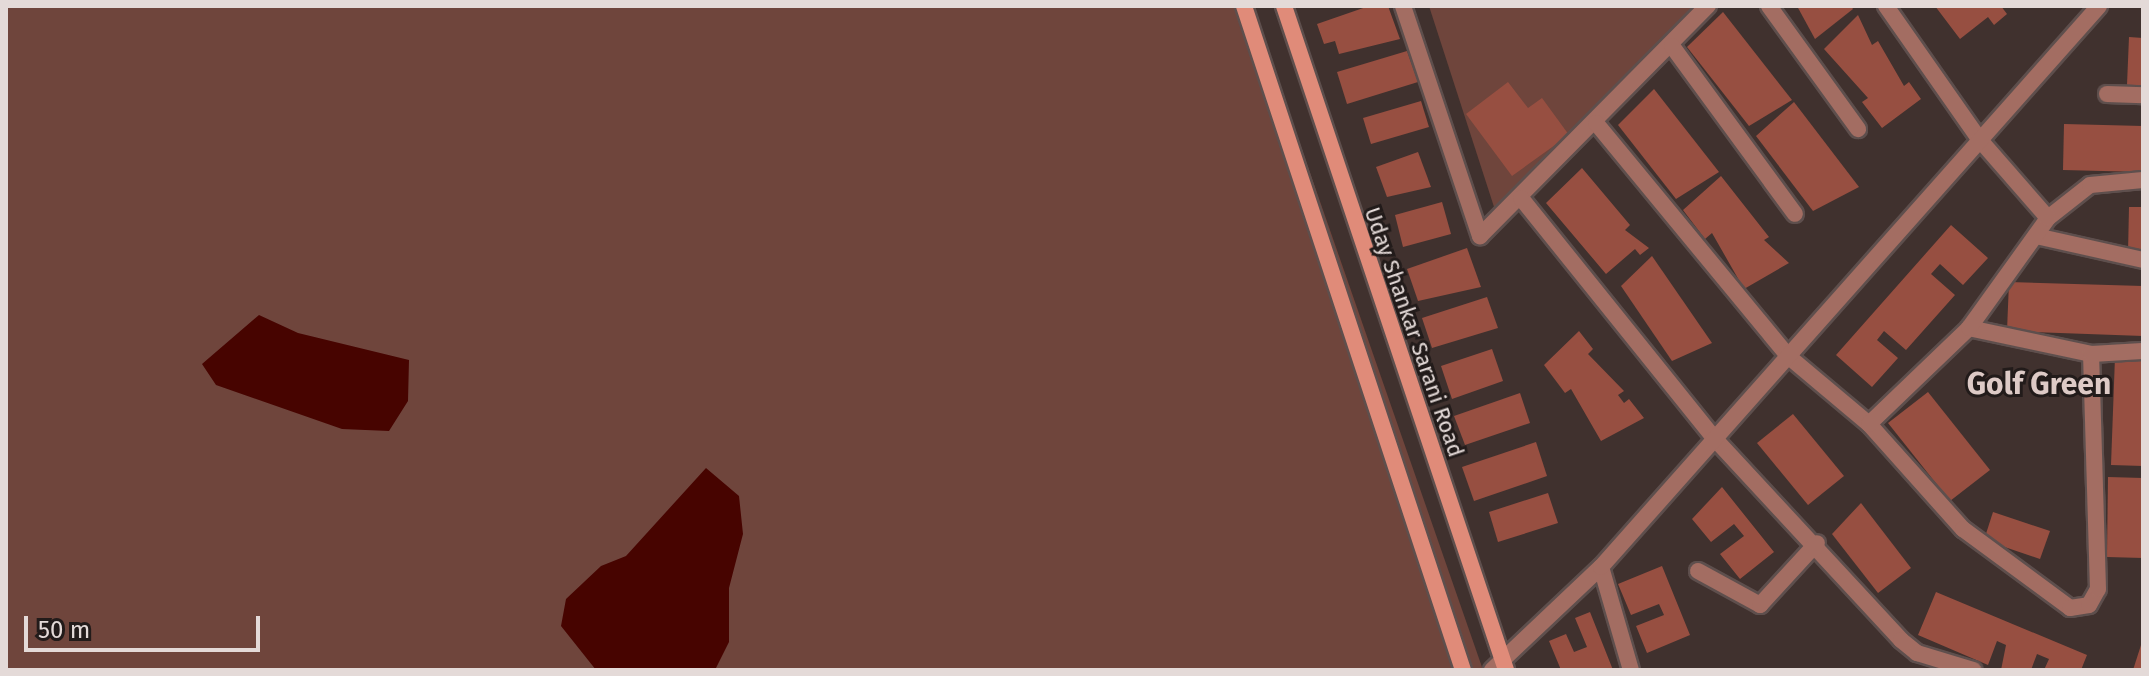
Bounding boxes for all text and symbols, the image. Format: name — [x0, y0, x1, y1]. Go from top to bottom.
street label: Uday Shankar Sarani Road — [1359, 204, 1469, 460]
district label: Golf Green — [1967, 366, 2111, 402]
scale bar — [28, 600, 264, 650]
text: 50 m — [38, 616, 90, 644]

